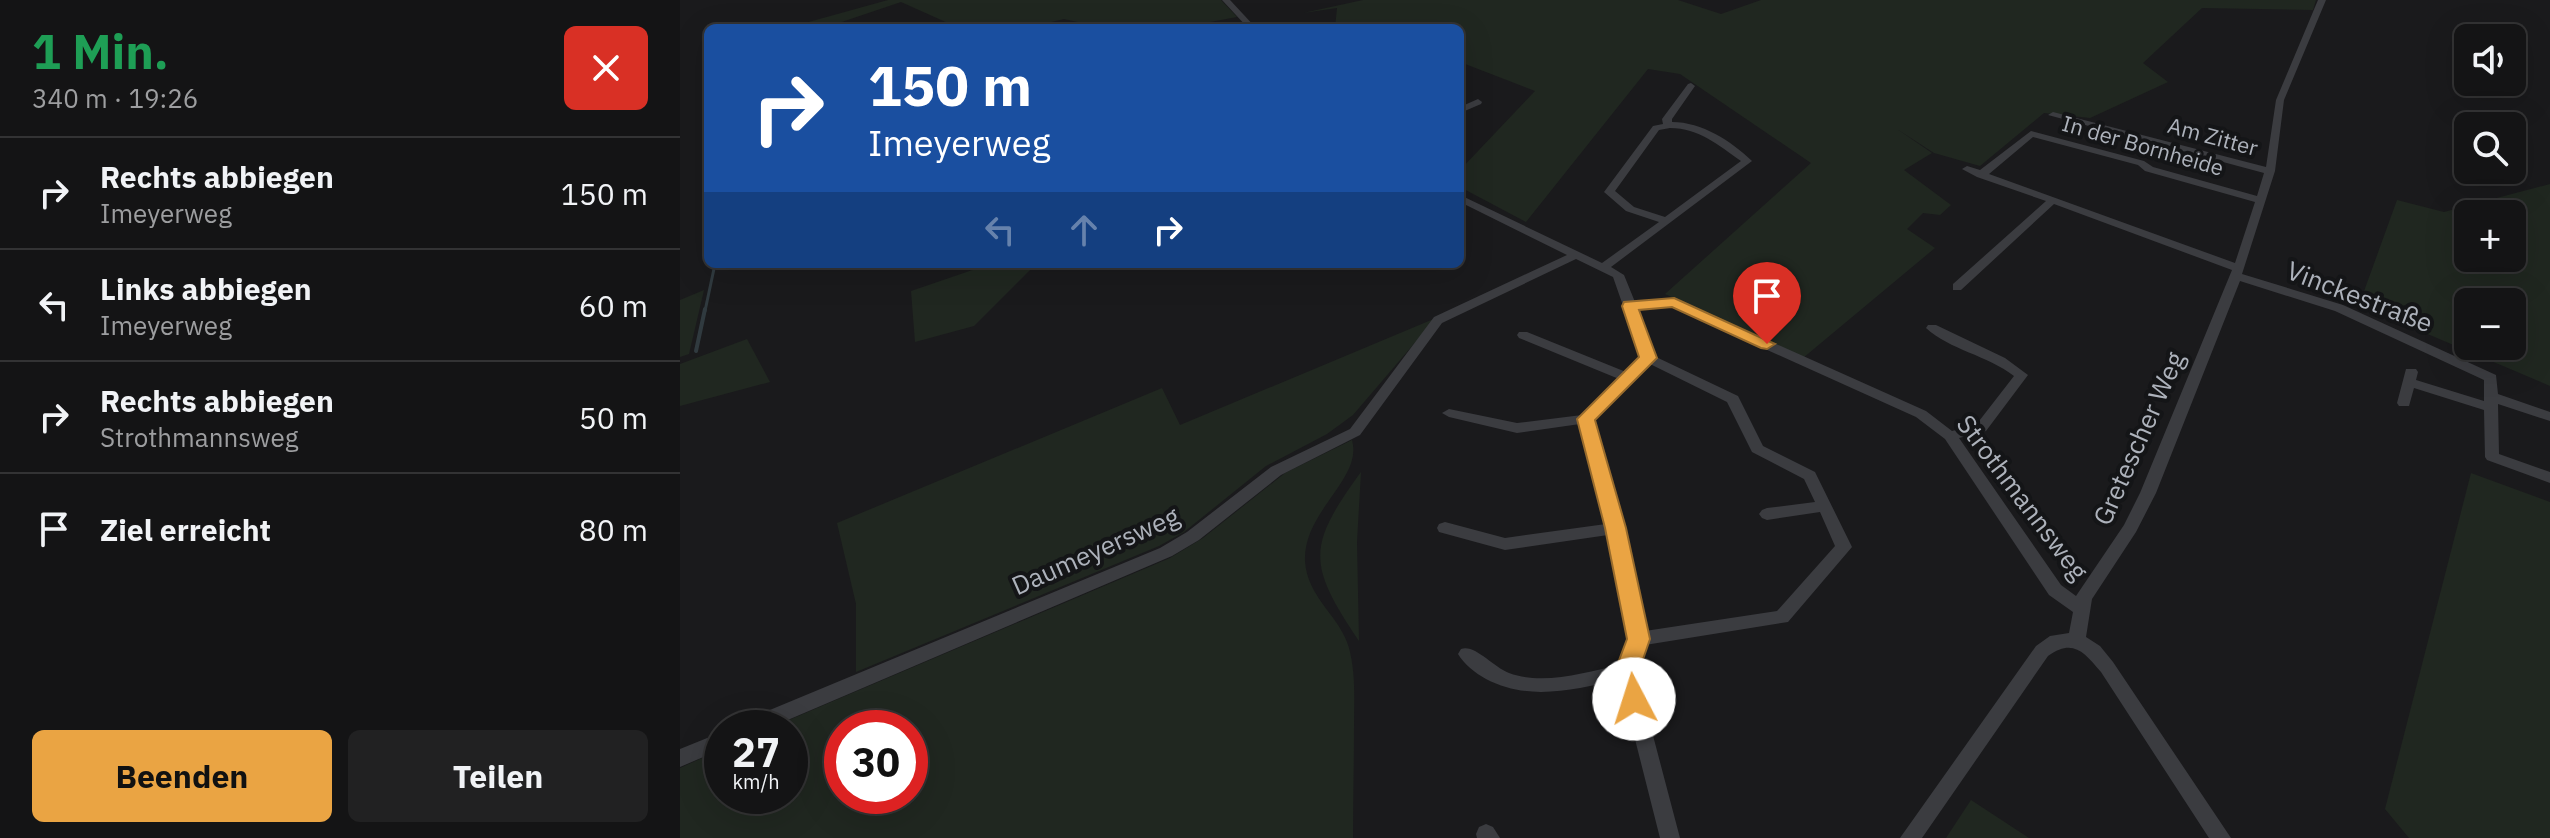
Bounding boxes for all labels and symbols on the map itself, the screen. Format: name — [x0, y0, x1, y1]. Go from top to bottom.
street label: In der Bornheide — [2059, 108, 2227, 182]
street label: Am Zitter — [2165, 110, 2261, 162]
street label: Vinckestraße — [2282, 253, 2438, 339]
pin — [1733, 262, 1801, 344]
street label: Gretescher Weg — [2085, 346, 2192, 530]
street label: Strothmannsweg — [1950, 408, 2096, 587]
street label: Daumeyersweg — [1006, 498, 1184, 602]
position arrow — [1592, 657, 1676, 741]
speed limit sign: 30 — [824, 710, 928, 814]

